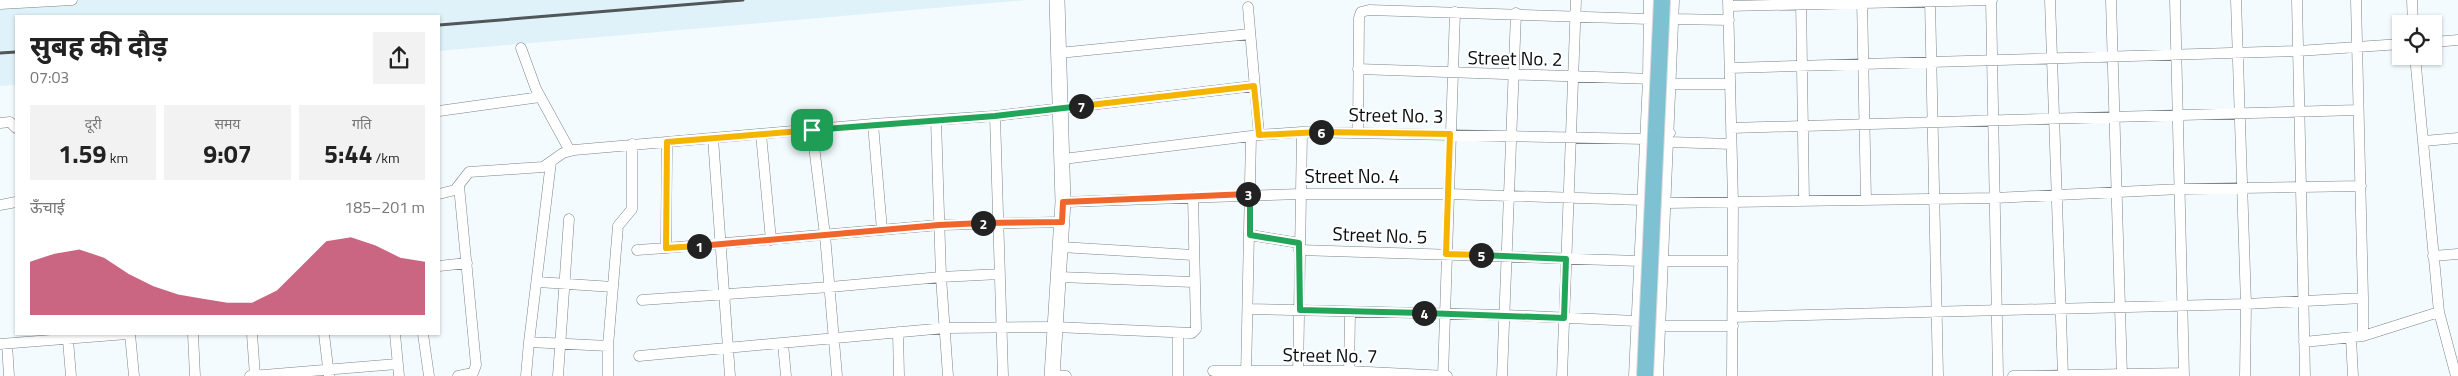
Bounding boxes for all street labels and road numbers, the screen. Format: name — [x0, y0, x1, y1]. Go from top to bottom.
street label: Street No. 2 — [1467, 42, 1563, 73]
street label: Street No. 3 — [1348, 99, 1444, 130]
street label: Street No. 4 — [1305, 161, 1399, 190]
street label: Street No. 5 — [1332, 218, 1428, 251]
street label: Street No. 7 — [1282, 339, 1378, 370]

